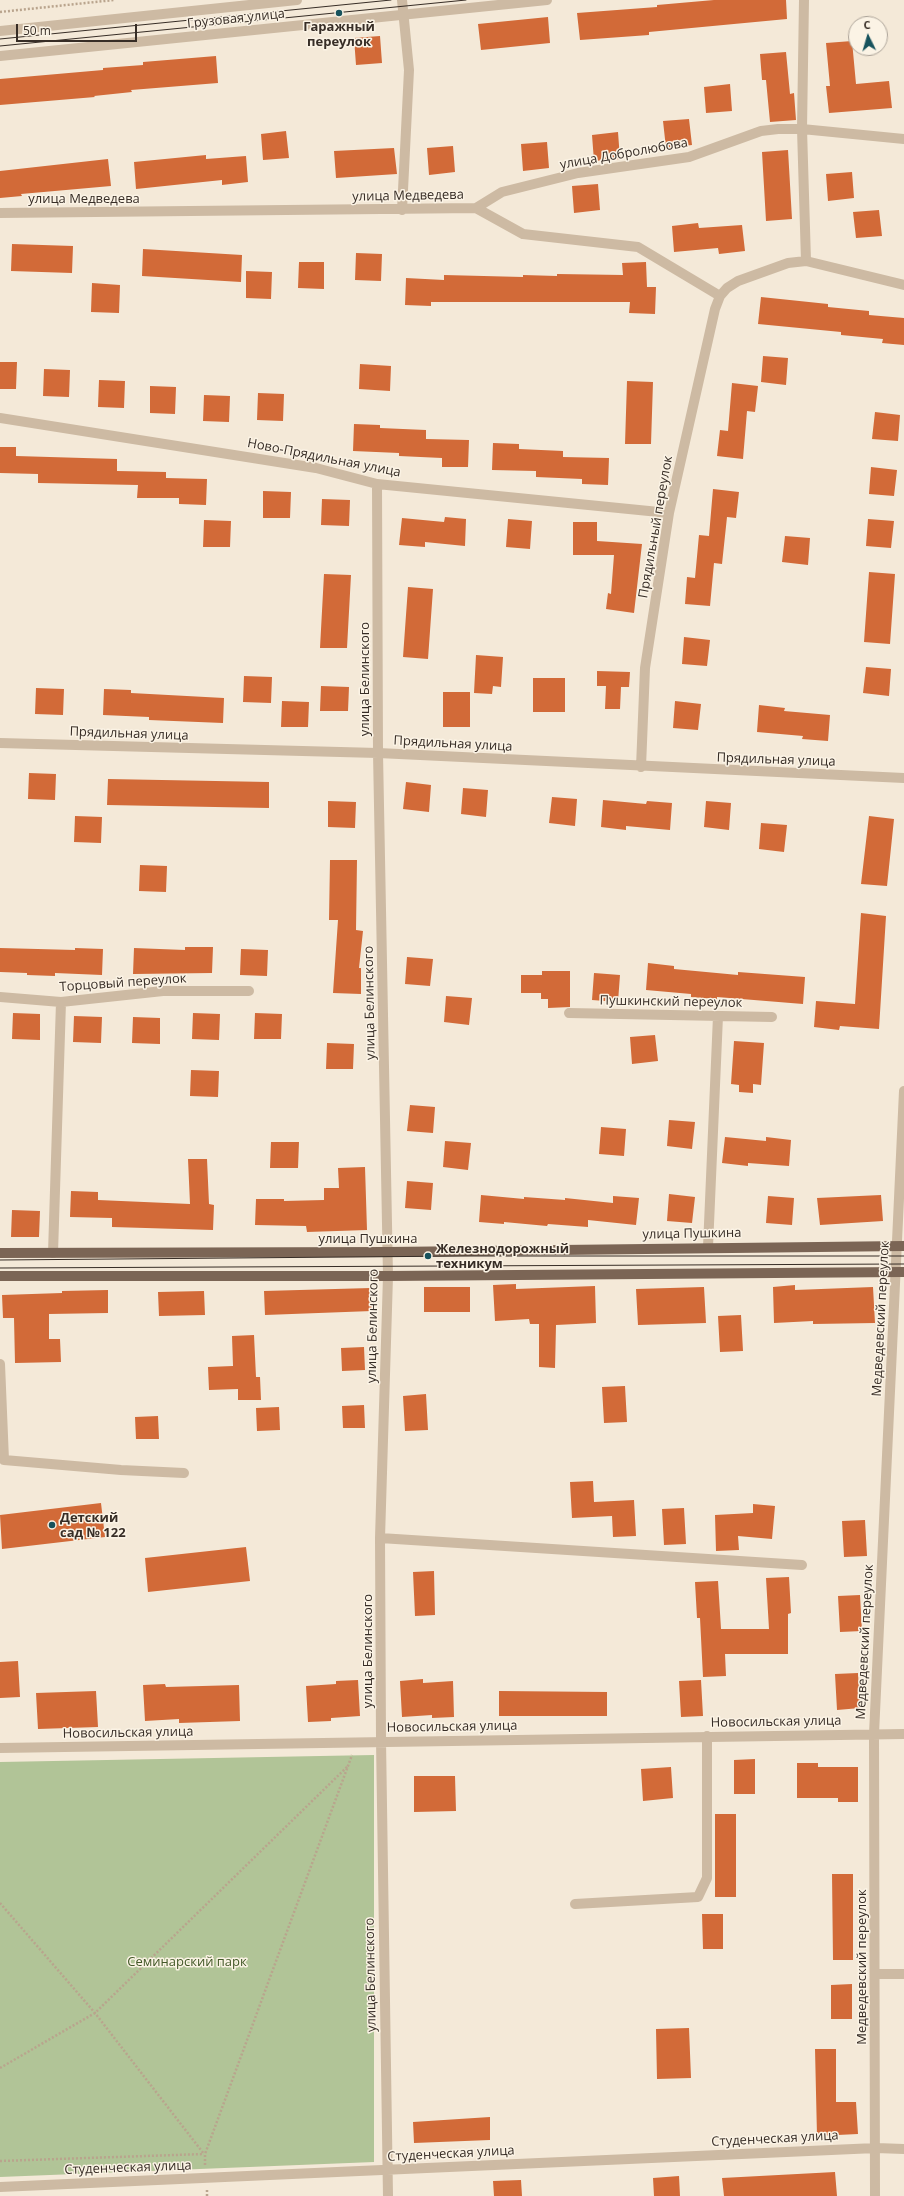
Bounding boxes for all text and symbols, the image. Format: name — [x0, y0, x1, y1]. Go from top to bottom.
street label: Грузовая улица — [186, 6, 286, 32]
marker: Гаражный переулок — [334, 8, 344, 18]
scale bar — [18, 16, 139, 42]
north arrow — [848, 16, 888, 56]
text: С — [863, 17, 871, 32]
place label: Гаражный переулок — [303, 19, 375, 50]
text: 50 m — [23, 22, 51, 39]
street label: улица Добролюбова — [559, 135, 689, 173]
street label: улица Медведева — [352, 187, 464, 205]
street label: улица Медведева — [28, 191, 140, 207]
street label: Ново-Прядильная улица — [246, 435, 402, 481]
street label: Прядильный переулок — [636, 455, 676, 599]
street label: улица Белинского — [357, 622, 373, 736]
street label: Прядильная улица — [69, 724, 189, 744]
street label: Прядильная улица — [393, 733, 513, 755]
street label: Прядильная улица — [716, 750, 836, 770]
street label: улица Белинского — [361, 946, 379, 1060]
street label: Торцовый переулок — [59, 971, 187, 995]
street label: Пушкинский переулок — [600, 993, 742, 1011]
street label: улица Пушкина — [642, 1225, 742, 1243]
street label: улица Пушкина — [319, 1231, 417, 1247]
place label: Железнодорожный техникум — [436, 1241, 569, 1272]
street label: Медведевский переулок — [869, 1241, 893, 1397]
marker: Железнодорожный техникум — [423, 1251, 433, 1261]
street label: улица Белинского — [364, 1269, 382, 1383]
place label: Детский сад № 122 — [60, 1510, 126, 1541]
marker: Детский сад № 122 — [47, 1520, 57, 1530]
street label: Медведевский переулок — [853, 1564, 877, 1720]
street label: улица Белинского — [360, 1594, 376, 1708]
street label: Новосильская улица — [711, 1713, 841, 1731]
street label: Новосильская улица — [387, 1718, 517, 1736]
street label: Новосильская улица — [63, 1724, 193, 1742]
street label: Медведевский переулок — [854, 1889, 870, 2045]
street label: улица Белинского — [362, 1918, 380, 2032]
park label: Семинарский парк — [127, 1954, 247, 1970]
street label: Студенческая улица — [711, 2128, 839, 2150]
street label: Студенческая улица — [387, 2143, 515, 2165]
street label: Студенческая улица — [64, 2158, 192, 2178]

